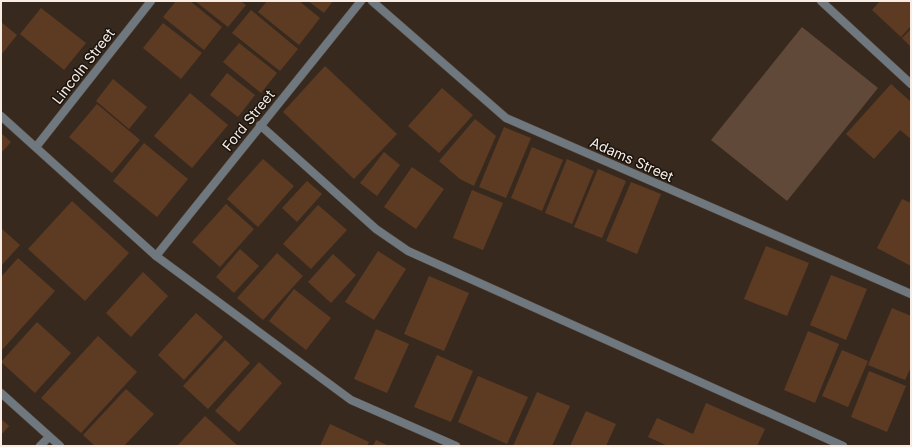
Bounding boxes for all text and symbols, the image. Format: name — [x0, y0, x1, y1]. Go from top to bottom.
street label: Lincoln Street — [48, 25, 118, 107]
street label: Ford Street — [218, 86, 278, 154]
street label: Adams Street — [588, 133, 677, 185]

